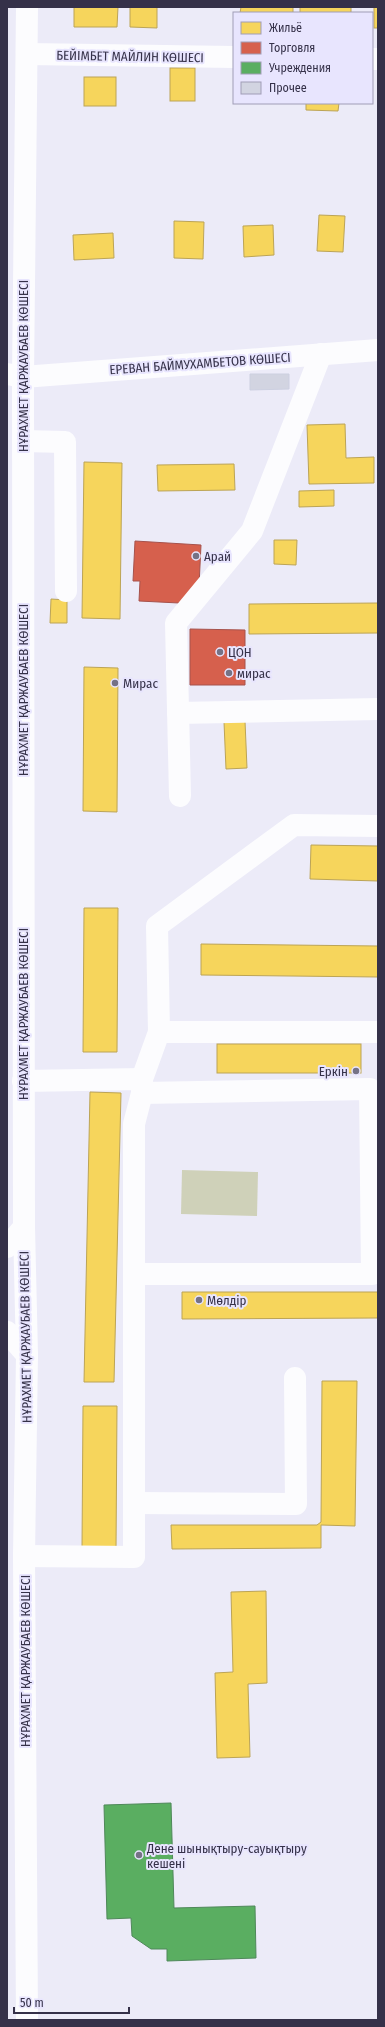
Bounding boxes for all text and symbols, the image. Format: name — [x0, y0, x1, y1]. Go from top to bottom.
legend — [233, 12, 373, 104]
text: Жильё — [269, 21, 302, 35]
text: Торговля — [269, 41, 315, 55]
street label: БЕЙІМБЕТ МАЙЛИН КӨШЕСІ — [56, 48, 204, 65]
text: Учреждения — [268, 61, 331, 75]
text: Прочее — [269, 81, 307, 95]
street label: НҰРАХМЕТ ҚАРЖАУБАЕВ КӨШЕСІ — [16, 280, 31, 452]
street label: ЕРЕВАН БАЙМУХАМБЕТОВ КӨШЕСІ — [109, 350, 291, 377]
place label: Арай — [204, 549, 231, 564]
marker: Арай — [191, 551, 201, 561]
street label: НҰРАХМЕТ ҚАРЖАУБАЕВ КӨШЕСІ — [16, 604, 31, 776]
place label: ЦОН — [228, 645, 252, 660]
marker: ЦОН — [215, 647, 225, 657]
place label: мирас — [237, 666, 271, 681]
marker: мирас — [224, 668, 234, 678]
place label: Мирас — [123, 676, 158, 691]
marker: Мирас — [110, 678, 120, 688]
street label: НҰРАХМЕТ ҚАРЖАУБАЕВ КӨШЕСІ — [16, 928, 31, 1100]
place label: Еркін — [319, 1064, 348, 1079]
marker: Еркін — [351, 1066, 361, 1076]
street label: НҰРАХМЕТ ҚАРЖАУБАЕВ КӨШЕСІ — [16, 1251, 35, 1423]
place label: Мөлдір — [207, 1293, 246, 1308]
marker: Мөлдір — [194, 1295, 204, 1305]
street label: НҰРАХМЕТ ҚАРЖАУБАЕВ КӨШЕСІ — [18, 1575, 33, 1747]
place label: Дене шынықтыру-сауықтыру кешені — [146, 1841, 307, 1871]
marker: Дене шынықтыру-сауықтыру кешені — [134, 1850, 144, 1860]
scale bar — [14, 1989, 129, 2015]
text: 50 m — [20, 1996, 44, 2010]

